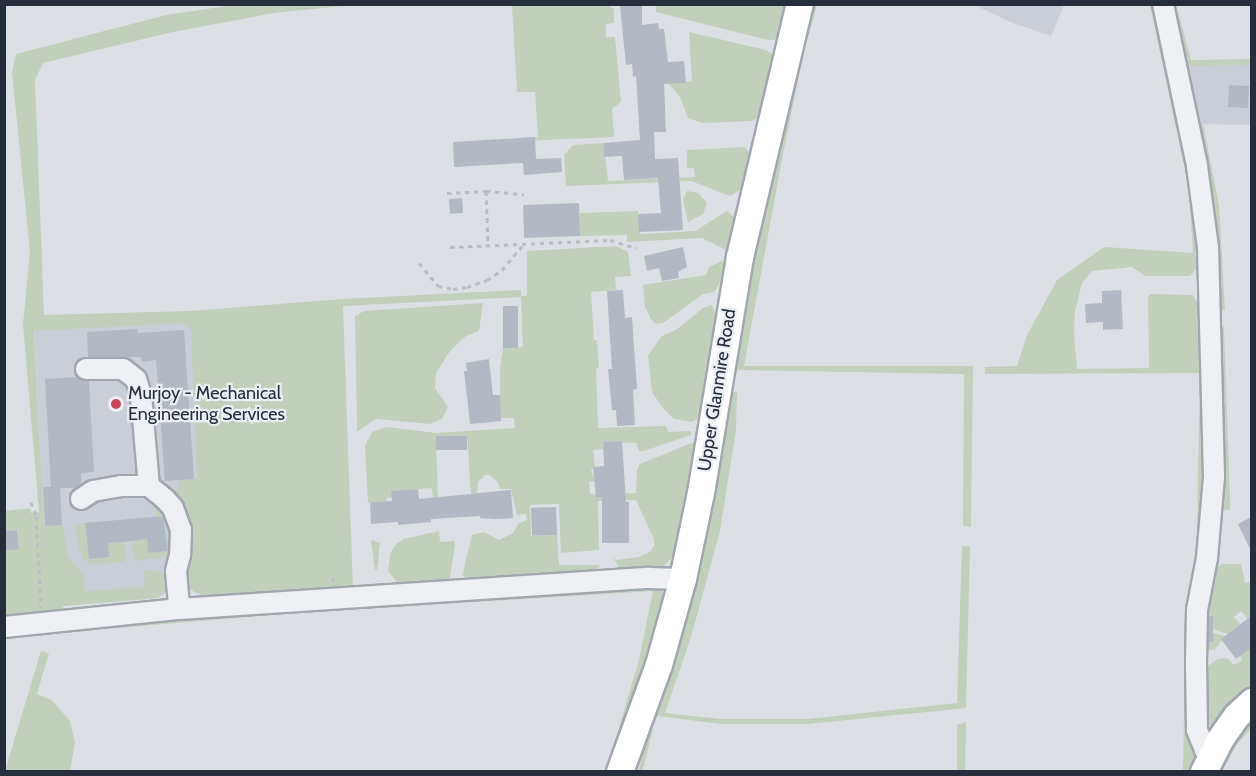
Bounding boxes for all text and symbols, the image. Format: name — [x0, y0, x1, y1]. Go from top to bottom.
street label: Upper Glanmire Road — [694, 307, 740, 473]
place label: Murjoy - Mechanical Engineering Services — [128, 383, 285, 426]
marker: Murjoy - Mechanical Engineering Services — [109, 397, 123, 411]

